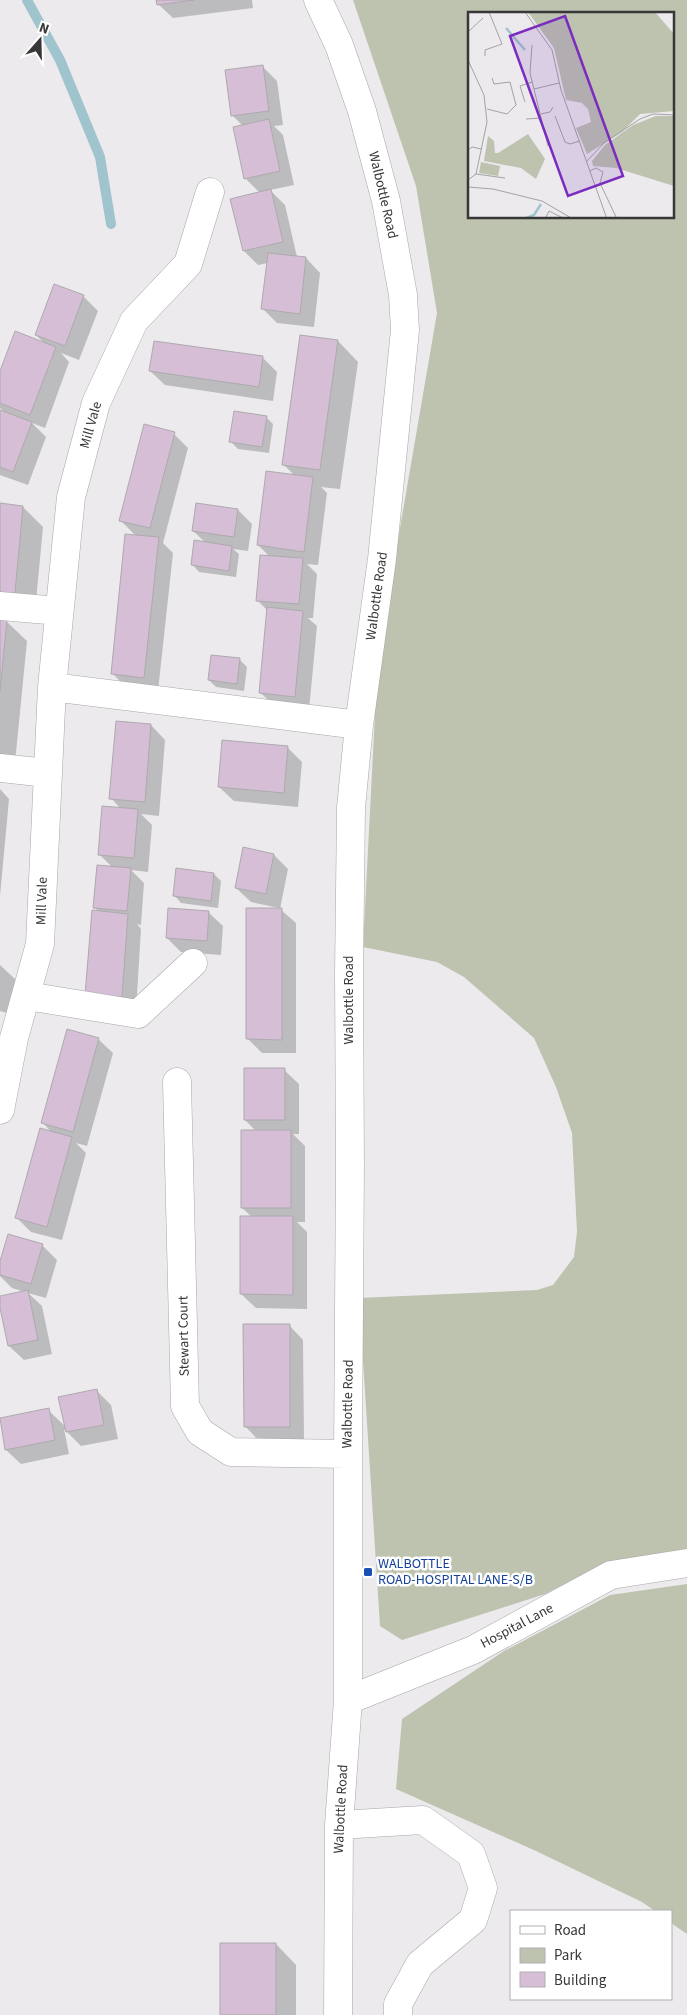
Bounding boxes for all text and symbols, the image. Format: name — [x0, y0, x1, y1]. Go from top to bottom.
inset map — [468, 12, 674, 219]
north arrow — [15, 15, 65, 65]
text: N — [36, 18, 52, 40]
street label: Walbottle Road — [363, 149, 403, 241]
street label: Mill Vale — [75, 399, 107, 451]
street label: Walbottle Road — [361, 551, 393, 641]
street label: Mill Vale — [31, 877, 53, 925]
street label: Walbottle Road — [339, 955, 359, 1045]
street label: Stewart Court — [173, 1295, 195, 1377]
street label: Walbottle Road — [337, 1359, 359, 1449]
place label: WALBOTTLE ROAD-HOSPITAL LANE-S/B — [378, 1554, 533, 1590]
marker: WALBOTTLE ROAD-HOSPITAL LANE-S/B — [362, 1566, 374, 1578]
street label: Hospital Lane — [477, 1598, 557, 1654]
street label: Walbottle Road — [329, 1764, 353, 1854]
legend — [510, 1910, 672, 2000]
text: Road — [554, 1920, 586, 1941]
text: Park — [554, 1945, 583, 1966]
text: Building — [554, 1970, 607, 1991]

